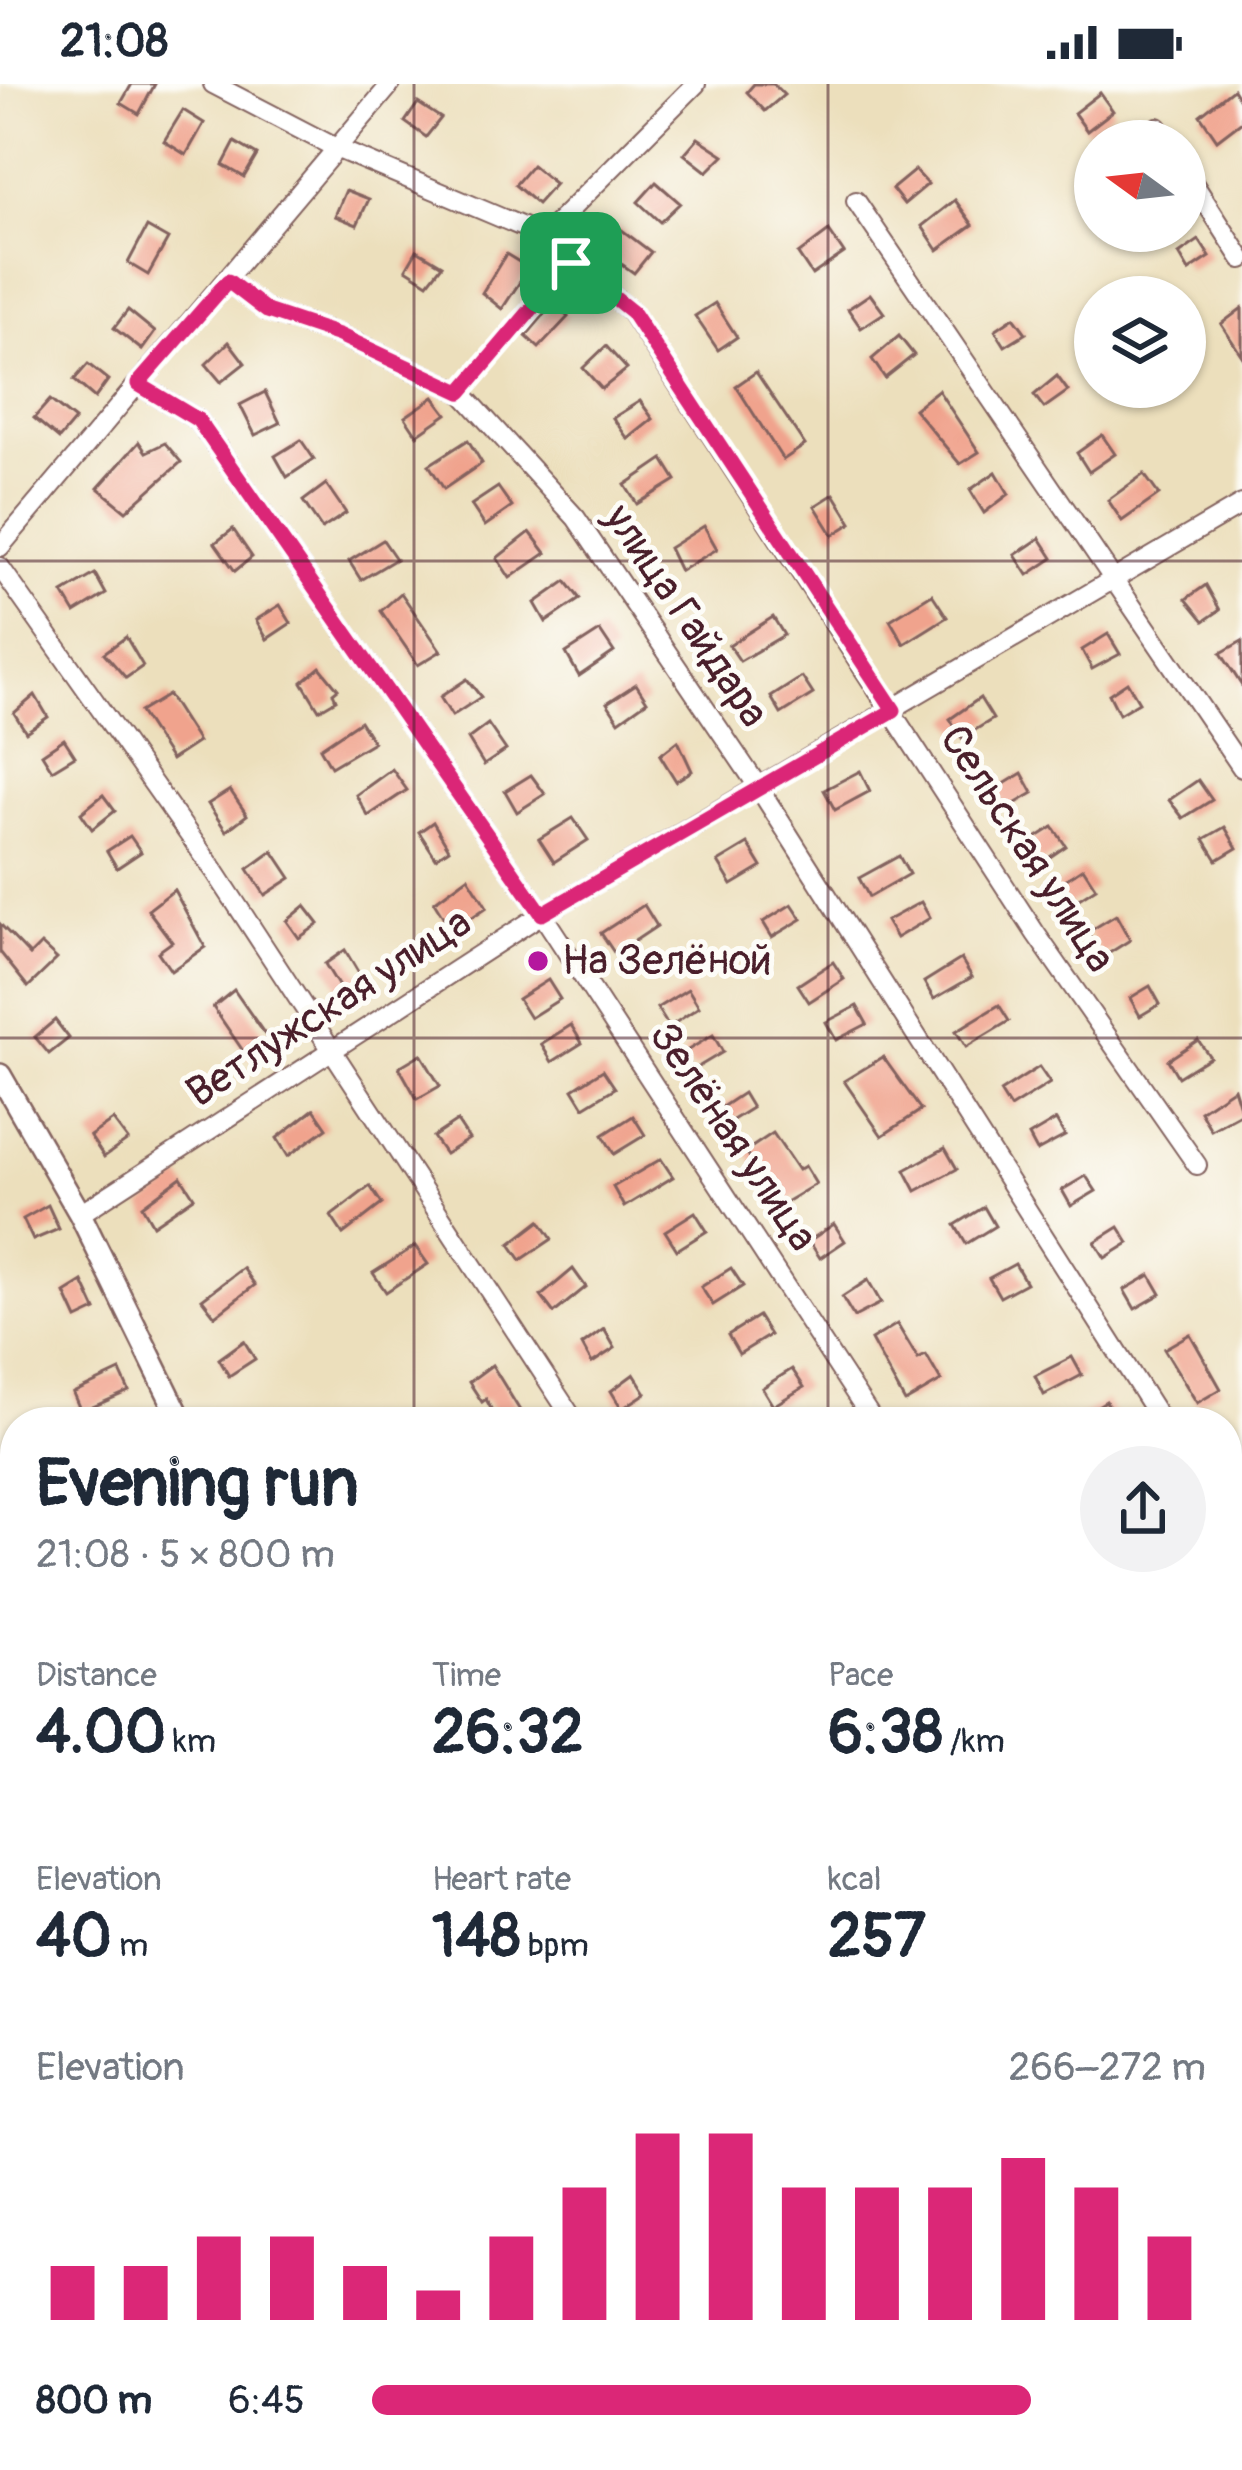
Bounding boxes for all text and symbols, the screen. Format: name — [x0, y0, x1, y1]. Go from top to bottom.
text: 21:08 — [60, 14, 168, 70]
north arrow — [1074, 120, 1206, 252]
map controls — [1074, 120, 1206, 408]
pin — [520, 212, 622, 314]
icon: arrive — [538, 230, 604, 296]
button: layers — [1074, 276, 1206, 408]
street label: улица Гайдара — [592, 494, 780, 737]
street label: Сельская улица — [928, 716, 1126, 982]
street label: Ветлужская улица — [177, 897, 481, 1119]
place label: На Зелёной — [562, 935, 772, 987]
marker: На Зелёной — [525, 948, 551, 974]
street label: Зелёная улица — [637, 1013, 829, 1261]
text: Evening run — [36, 1443, 359, 1526]
button: share — [1080, 1446, 1206, 1572]
text: 21:08 · 5 × 800 m — [36, 1530, 335, 1579]
text: Distance — [36, 1655, 157, 1696]
text: Time — [432, 1655, 501, 1696]
text: Pace — [828, 1655, 893, 1696]
text: 4.00 — [36, 1696, 166, 1771]
text: 26:32 — [432, 1696, 584, 1771]
text: 6:38 — [828, 1696, 943, 1771]
text: km — [166, 1721, 216, 1762]
text: /km — [943, 1721, 1005, 1762]
text: Elevation — [36, 1859, 162, 1900]
text: Heart rate — [432, 1859, 571, 1900]
text: kcal — [828, 1859, 882, 1900]
text: 40 — [36, 1900, 112, 1975]
text: 148 — [432, 1900, 521, 1975]
text: 257 — [828, 1900, 926, 1975]
text: m — [112, 1925, 148, 1966]
text: bpm — [521, 1925, 589, 1966]
text: Elevation — [36, 2043, 185, 2092]
text: 266–272 m — [1009, 2043, 1206, 2092]
text: 800 m — [36, 2376, 152, 2425]
text: 6:45 — [228, 2376, 305, 2425]

